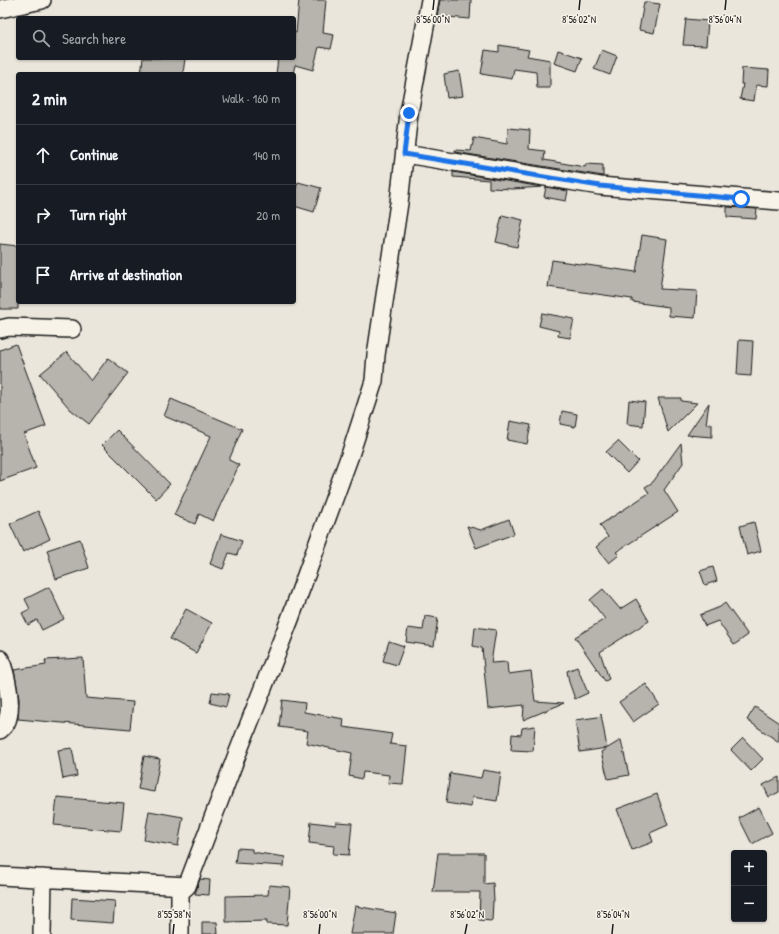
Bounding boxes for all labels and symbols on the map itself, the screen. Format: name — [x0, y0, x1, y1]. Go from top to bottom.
text: 8°56'00"N — [416, 13, 450, 26]
text: 8°56'02"N — [562, 13, 596, 26]
text: 8°56'04"N — [708, 13, 742, 26]
route end — [400, 104, 418, 122]
route start — [732, 190, 750, 208]
text: 8°55'58"N — [157, 908, 191, 921]
text: 8°56'00"N — [303, 908, 337, 921]
text: 8°56'02"N — [450, 908, 484, 921]
text: 8°56'04"N — [596, 908, 630, 921]

